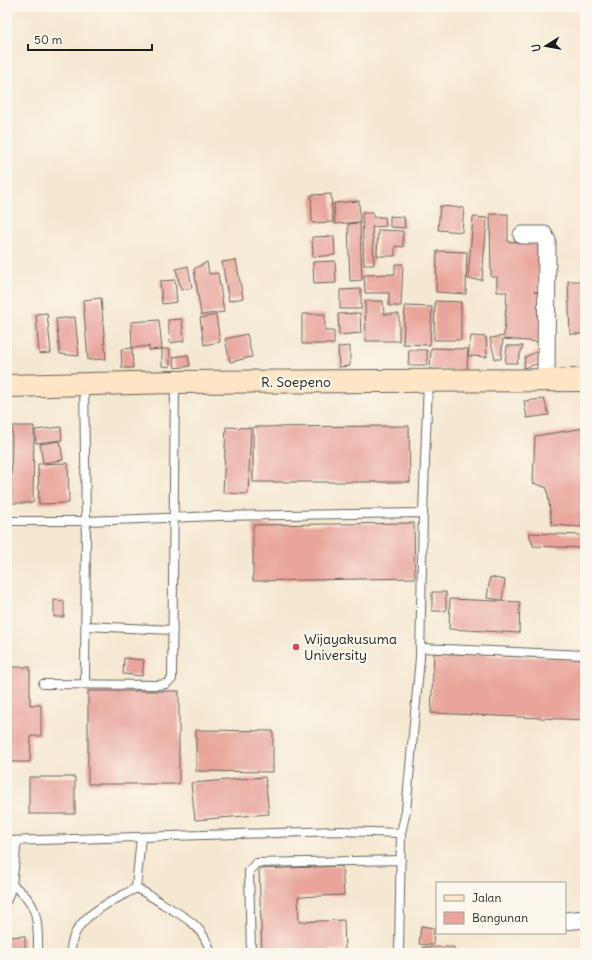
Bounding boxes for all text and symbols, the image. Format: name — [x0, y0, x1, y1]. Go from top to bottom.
scale bar — [28, 26, 152, 52]
north arrow — [526, 26, 566, 66]
text: 50 m — [34, 32, 63, 47]
text: U — [529, 43, 544, 53]
street label: R. Soepeno — [261, 373, 331, 391]
place label: Wijayakusuma University — [304, 630, 397, 664]
marker: Wijayakusuma University — [291, 642, 301, 652]
legend — [436, 882, 566, 934]
text: Jalan — [472, 890, 501, 905]
text: Bangunan — [472, 910, 528, 925]

